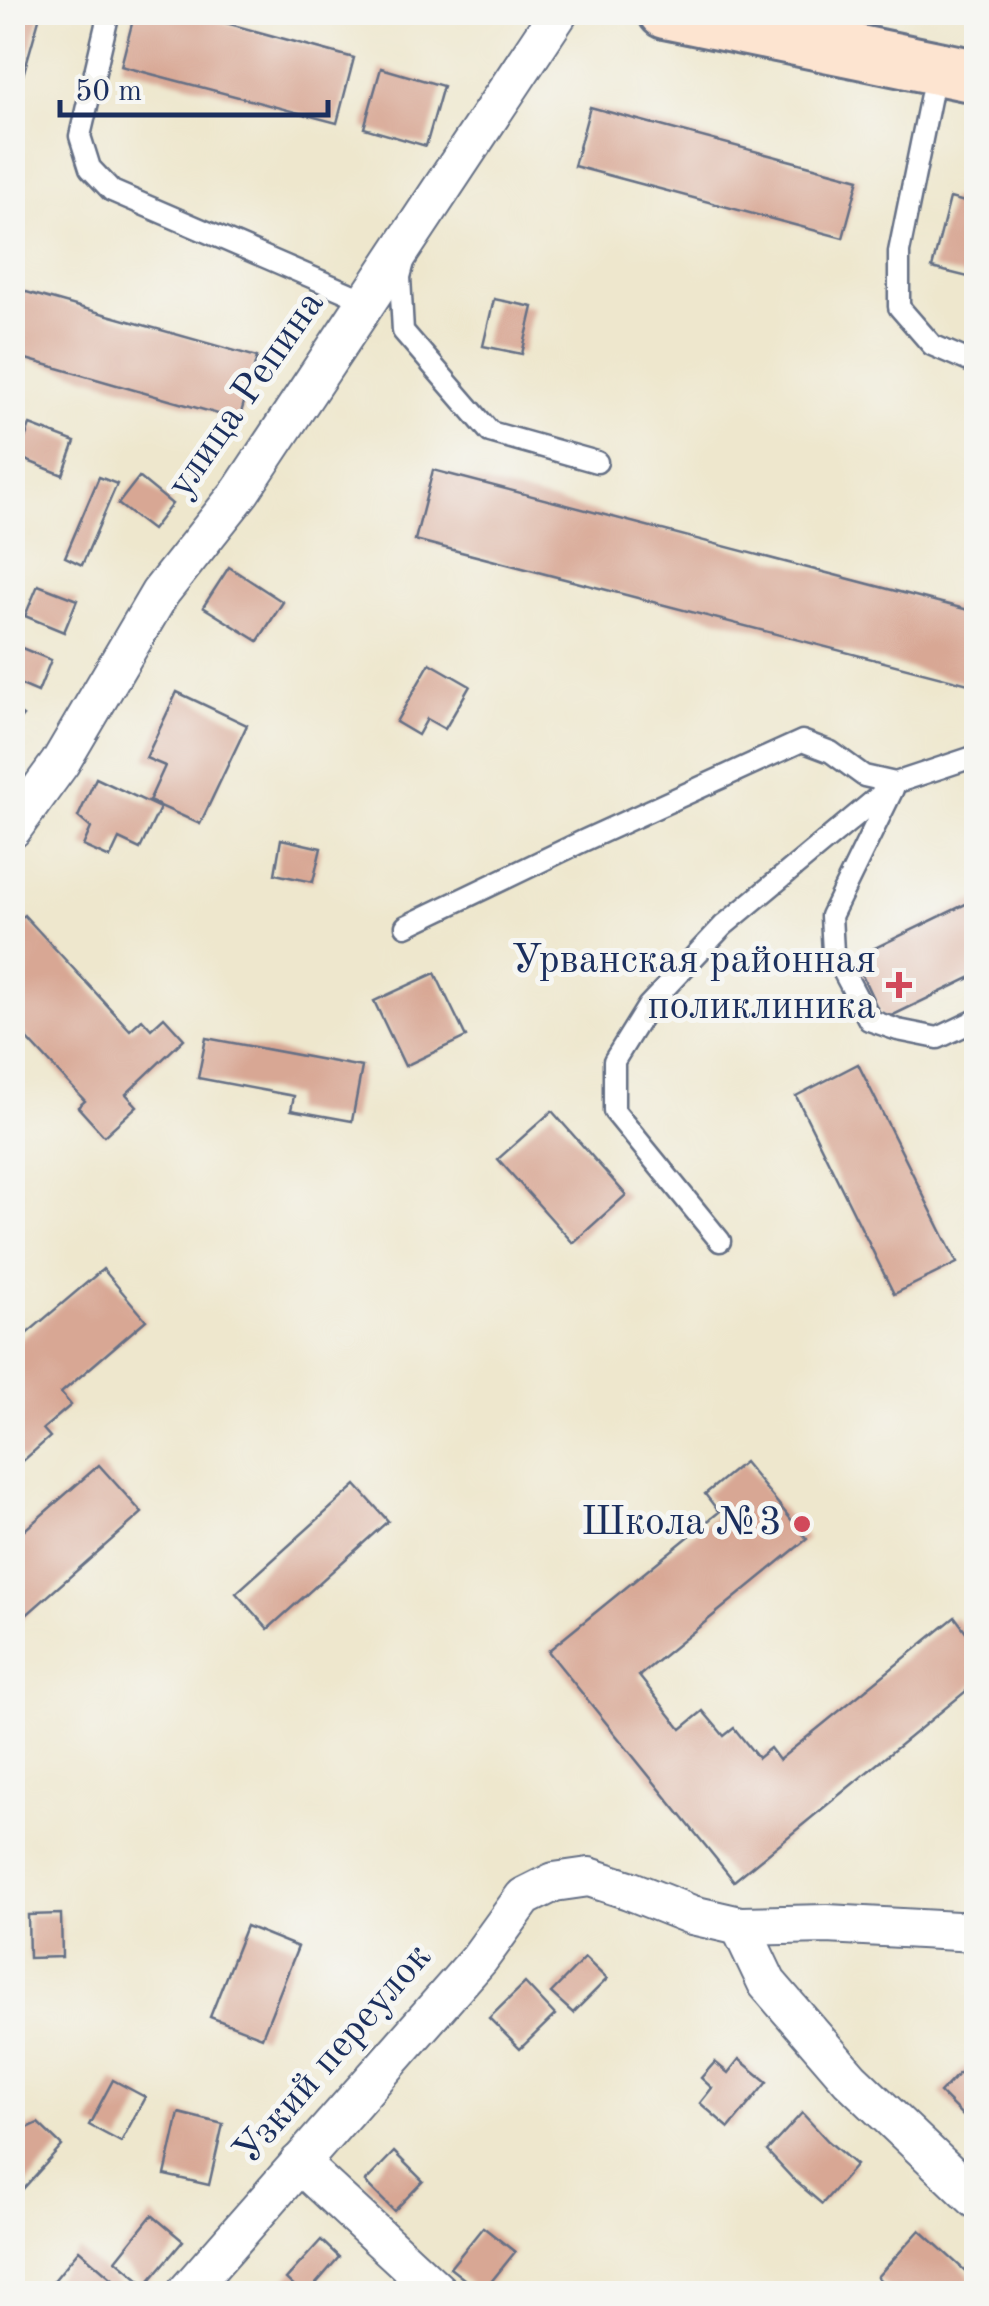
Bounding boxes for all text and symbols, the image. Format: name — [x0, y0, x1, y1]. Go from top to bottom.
scale bar — [60, 55, 328, 117]
text: 50 m — [75, 77, 142, 107]
street label: улица Репина — [161, 284, 333, 506]
place label: Урванская районная поликлиника — [512, 942, 876, 1028]
marker: Урванская районная поликлиника — [886, 972, 912, 998]
place label: Школа №3 — [581, 1504, 782, 1544]
marker: Школа №3 — [791, 1513, 813, 1535]
street label: Узкий переулок — [228, 1937, 440, 2173]

